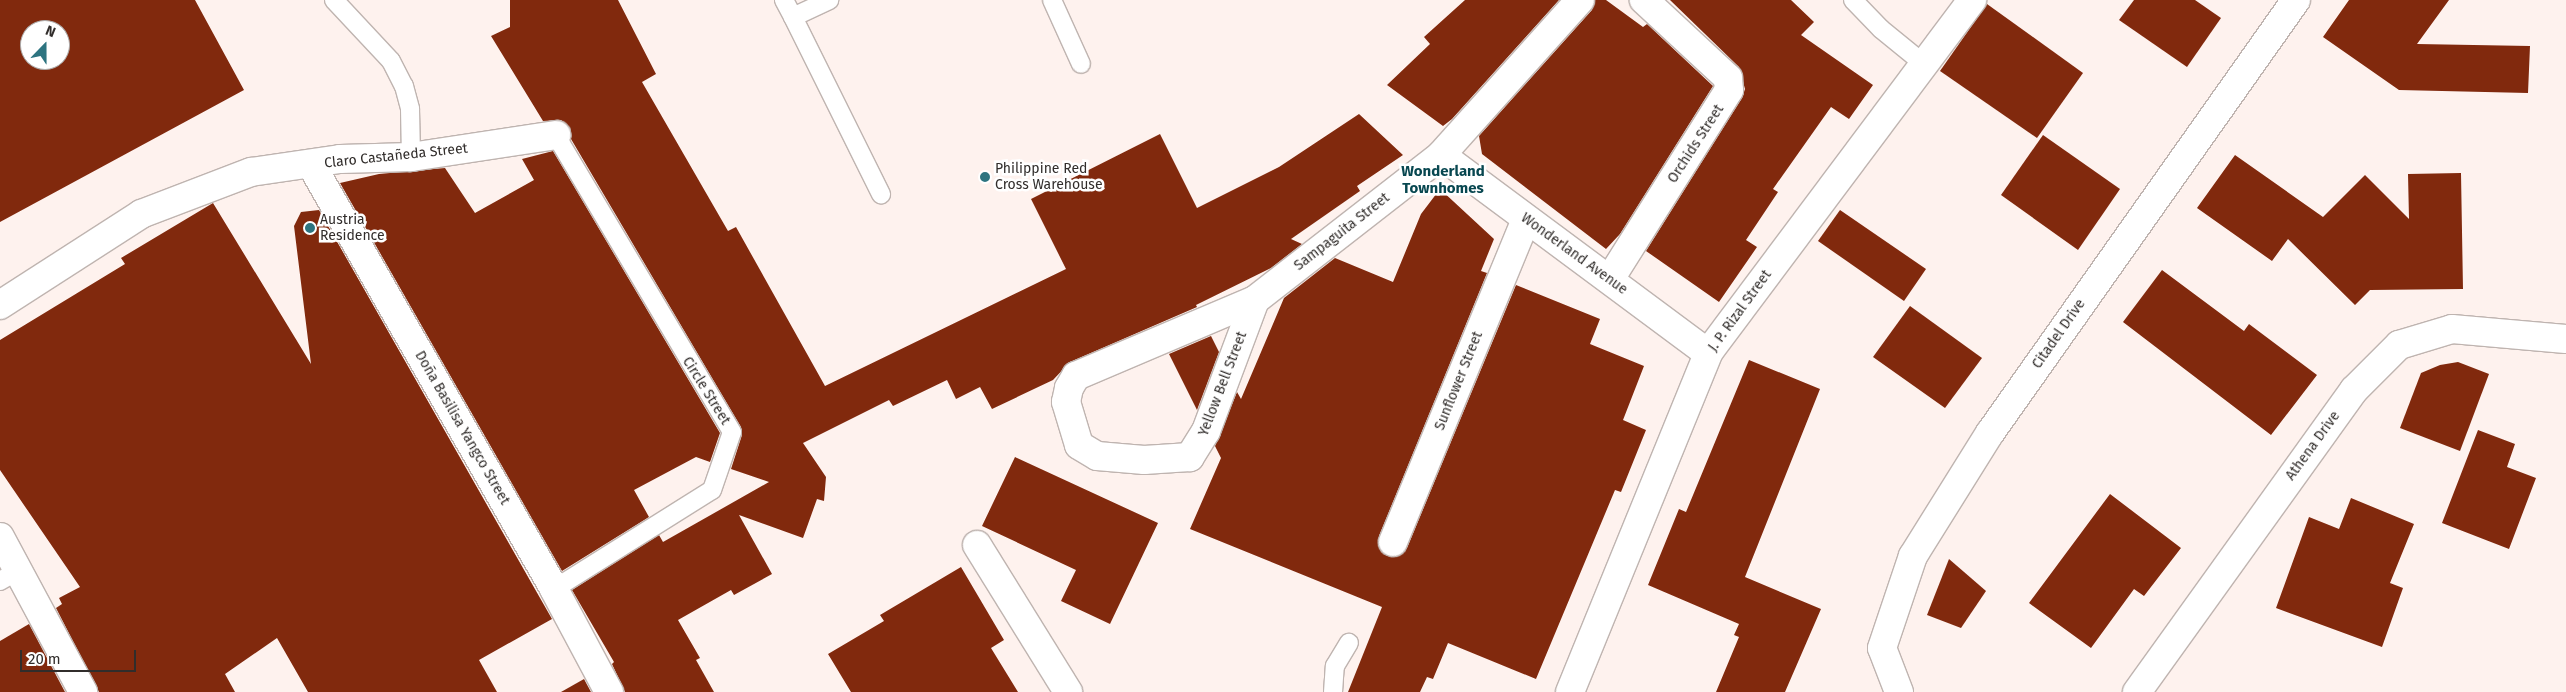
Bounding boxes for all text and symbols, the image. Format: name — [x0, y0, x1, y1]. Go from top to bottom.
north arrow — [20, 20, 70, 70]
text: N — [43, 22, 58, 41]
street label: Orchids Street — [1664, 102, 1728, 186]
street label: Claro Castañeda Street — [324, 140, 468, 172]
place label: Philippine Red Cross Warehouse — [995, 161, 1103, 193]
district label: Wonderland Townhomes — [1401, 162, 1485, 197]
marker: Philippine Red Cross Warehouse — [979, 171, 991, 183]
street label: Sampaguita Street — [1291, 190, 1393, 274]
street label: Wonderland Avenue — [1517, 210, 1631, 298]
place label: Austria Residence — [320, 212, 385, 244]
marker: Austria Residence — [304, 222, 316, 234]
street label: J. P. Rizal Street — [1705, 267, 1775, 355]
street label: Citadel Drive — [2029, 296, 2089, 372]
street label: Yellow Bell Street — [1195, 329, 1251, 439]
street label: Sunflower Street — [1432, 329, 1486, 433]
street label: Doña Basilisa Yangco Street — [411, 348, 513, 508]
street label: Circle Street — [679, 354, 733, 428]
street label: Athena Drive — [2282, 408, 2344, 484]
scale bar — [22, 640, 139, 672]
text: 20 m — [28, 650, 61, 668]

